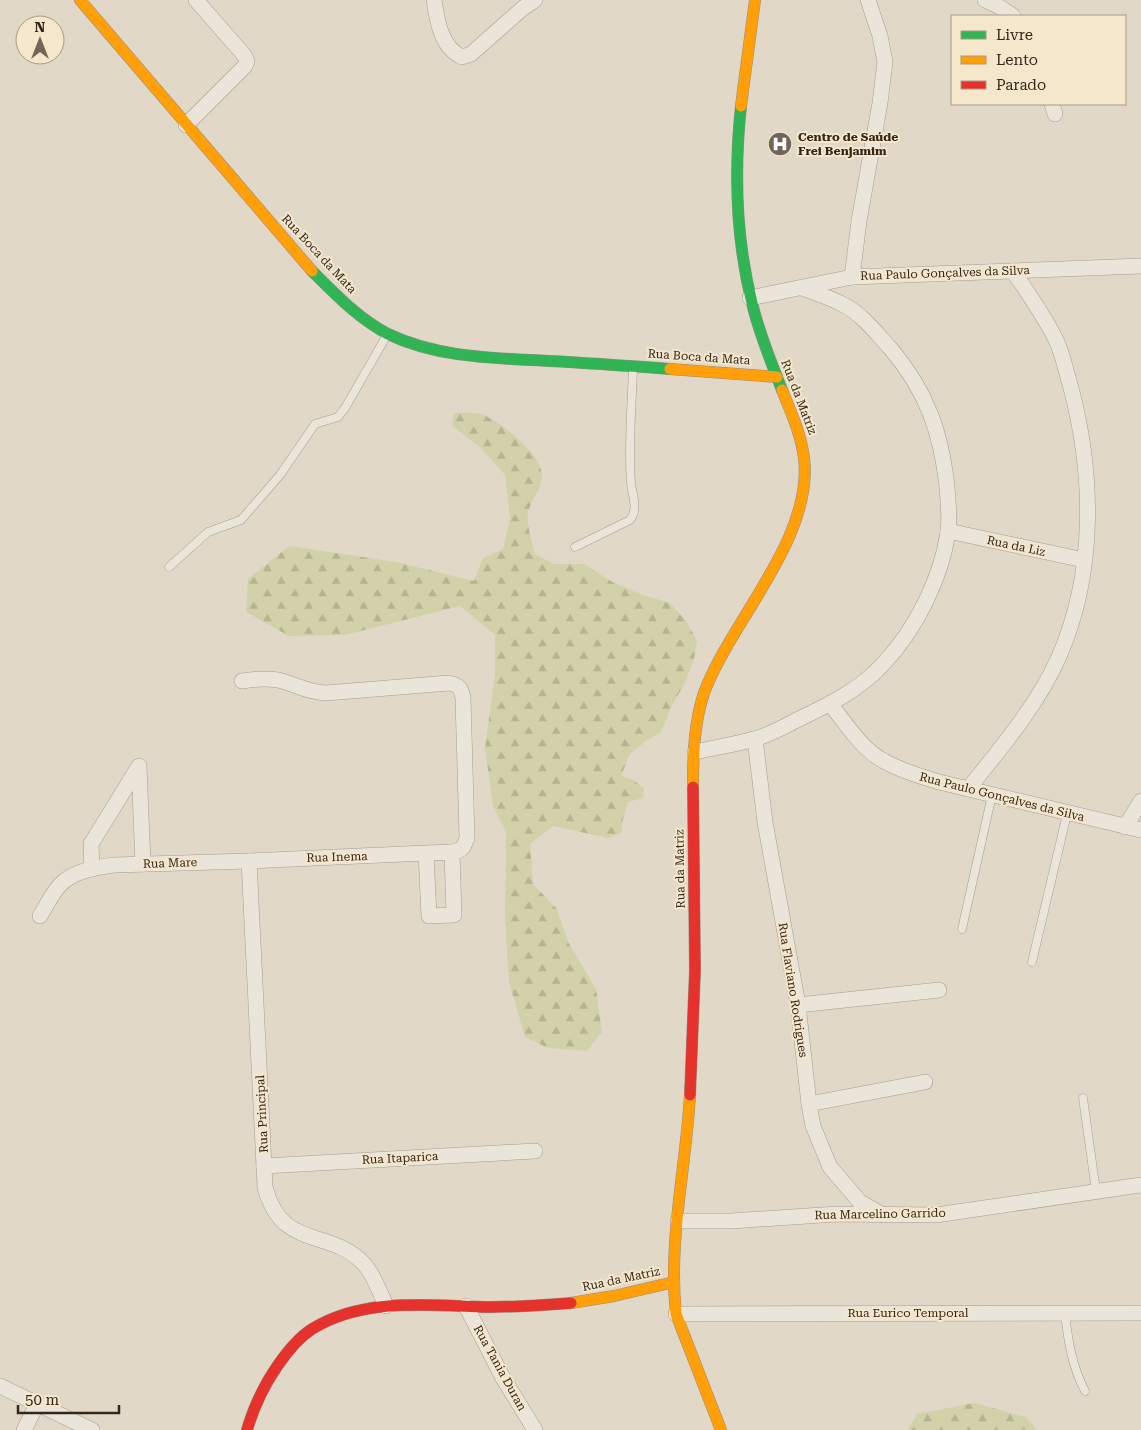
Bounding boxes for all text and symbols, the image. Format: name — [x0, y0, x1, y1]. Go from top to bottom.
north arrow — [15, 15, 65, 65]
legend — [951, 15, 1126, 105]
text: N — [35, 19, 46, 35]
text: Livre — [996, 26, 1033, 44]
text: Lento — [996, 51, 1038, 69]
text: Parado — [996, 76, 1046, 94]
place label: Centro de Saúde Frei Benjamim — [798, 130, 898, 158]
hospital icon: Centro de Saúde Frei Benjamim — [767, 131, 793, 157]
street label: Rua Boca da Mata — [279, 212, 359, 297]
street label: Rua Paulo Gonçalves da Silva — [860, 263, 1031, 283]
street label: Rua Boca da Mata — [647, 346, 751, 368]
street label: Rua da Matriz — [778, 358, 820, 437]
street label: Rua da Liz — [986, 533, 1047, 559]
street label: Rua Paulo Gonçalves da Silva — [918, 770, 1086, 824]
street label: Rua da Matriz — [672, 829, 688, 909]
street label: Rua Inema — [306, 849, 368, 865]
street label: Rua Mare — [143, 855, 198, 871]
street label: Rua Flaviano Rodrigues — [775, 922, 811, 1059]
street label: Rua Principal — [253, 1074, 271, 1153]
street label: Rua Itaparica — [361, 1149, 439, 1167]
street label: Rua Marcelino Garrido — [814, 1206, 946, 1222]
street label: Rua da Matriz — [581, 1264, 661, 1294]
street label: Rua Eurico Temporal — [847, 1306, 969, 1320]
street label: Rua Tania Duran — [471, 1323, 529, 1414]
scale bar — [18, 1382, 119, 1414]
text: 50 m — [25, 1391, 60, 1409]

